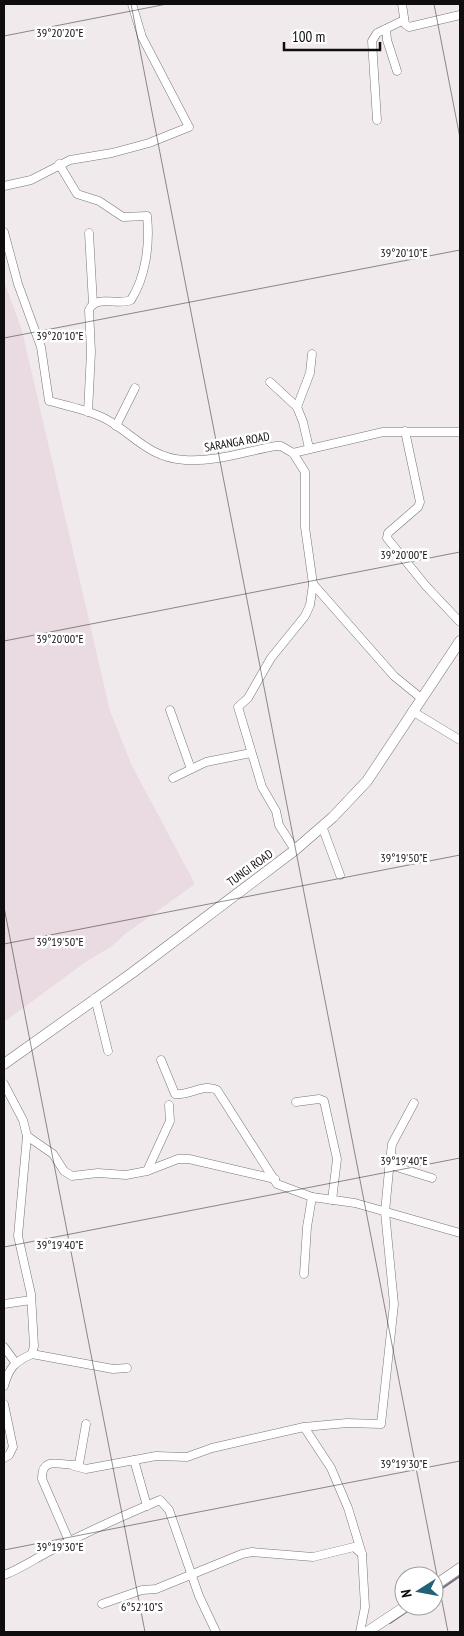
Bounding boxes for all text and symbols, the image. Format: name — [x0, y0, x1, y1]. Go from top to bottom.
scale bar — [284, 20, 380, 52]
text: 39°20'20"E — [36, 25, 84, 40]
text: 100 m — [292, 27, 325, 46]
text: 39°20'10"E — [380, 245, 428, 260]
text: 39°20'10"E — [36, 328, 84, 343]
street label: SARANGA ROAD — [203, 428, 271, 455]
text: 39°20'00"E — [380, 547, 428, 562]
text: 39°20'00"E — [36, 631, 84, 646]
street label: TUNGI ROAD — [224, 846, 276, 889]
text: 39°19'50"E — [380, 850, 428, 865]
text: 39°19'50"E — [36, 934, 84, 949]
text: 39°19'40"E — [380, 1153, 428, 1168]
text: 39°19'40"E — [36, 1237, 84, 1252]
text: 39°19'30"E — [380, 1456, 428, 1471]
text: 39°19'30"E — [36, 1539, 84, 1554]
north arrow — [394, 1566, 444, 1616]
text: N — [397, 1588, 416, 1599]
text: 6°52'10"S — [121, 1599, 163, 1614]

